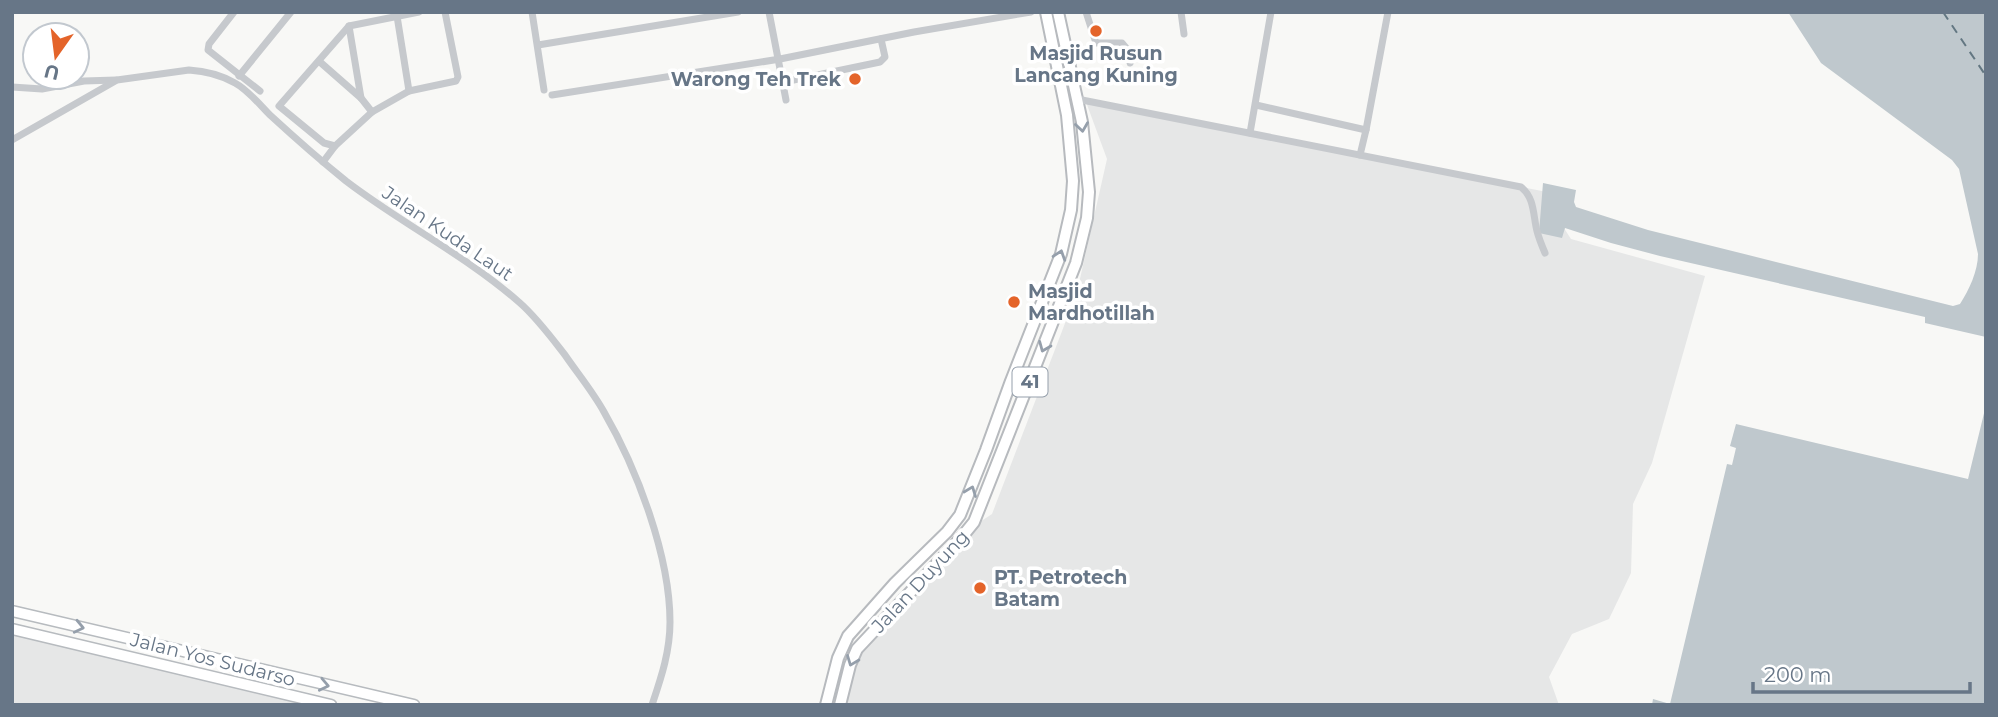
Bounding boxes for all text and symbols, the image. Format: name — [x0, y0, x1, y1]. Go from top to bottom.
north arrow — [21, 21, 91, 91]
marker: Masjid Rusun Lancang Kuning — [1088, 23, 1104, 39]
place label: Masjid Rusun Lancang Kuning — [1014, 42, 1178, 87]
text: U — [42, 59, 62, 85]
place label: Warong Teh Trek — [671, 68, 842, 91]
marker: Warong Teh Trek — [847, 71, 863, 87]
one-way arrow — [1074, 121, 1089, 133]
street label: Jalan Kuda Laut — [377, 181, 518, 286]
one-way arrow — [1051, 249, 1066, 261]
place label: Masjid Mardhotillah — [1028, 280, 1155, 325]
marker: Masjid Mardhotillah — [1006, 294, 1022, 310]
one-way arrow — [1039, 340, 1053, 352]
road number: 41 — [1012, 368, 1048, 396]
one-way arrow — [962, 485, 976, 497]
street label: Jalan Duyung — [866, 525, 974, 638]
place label: PT. Petrotech Batam — [994, 566, 1127, 611]
marker: PT. Petrotech Batam — [972, 580, 988, 596]
one-way arrow — [73, 618, 85, 633]
street label: Jalan Yos Sudarso — [127, 628, 298, 691]
scale bar — [1753, 650, 1970, 694]
one-way arrow — [847, 654, 861, 666]
text: 200 m — [1764, 662, 1831, 687]
one-way arrow — [318, 676, 330, 691]

